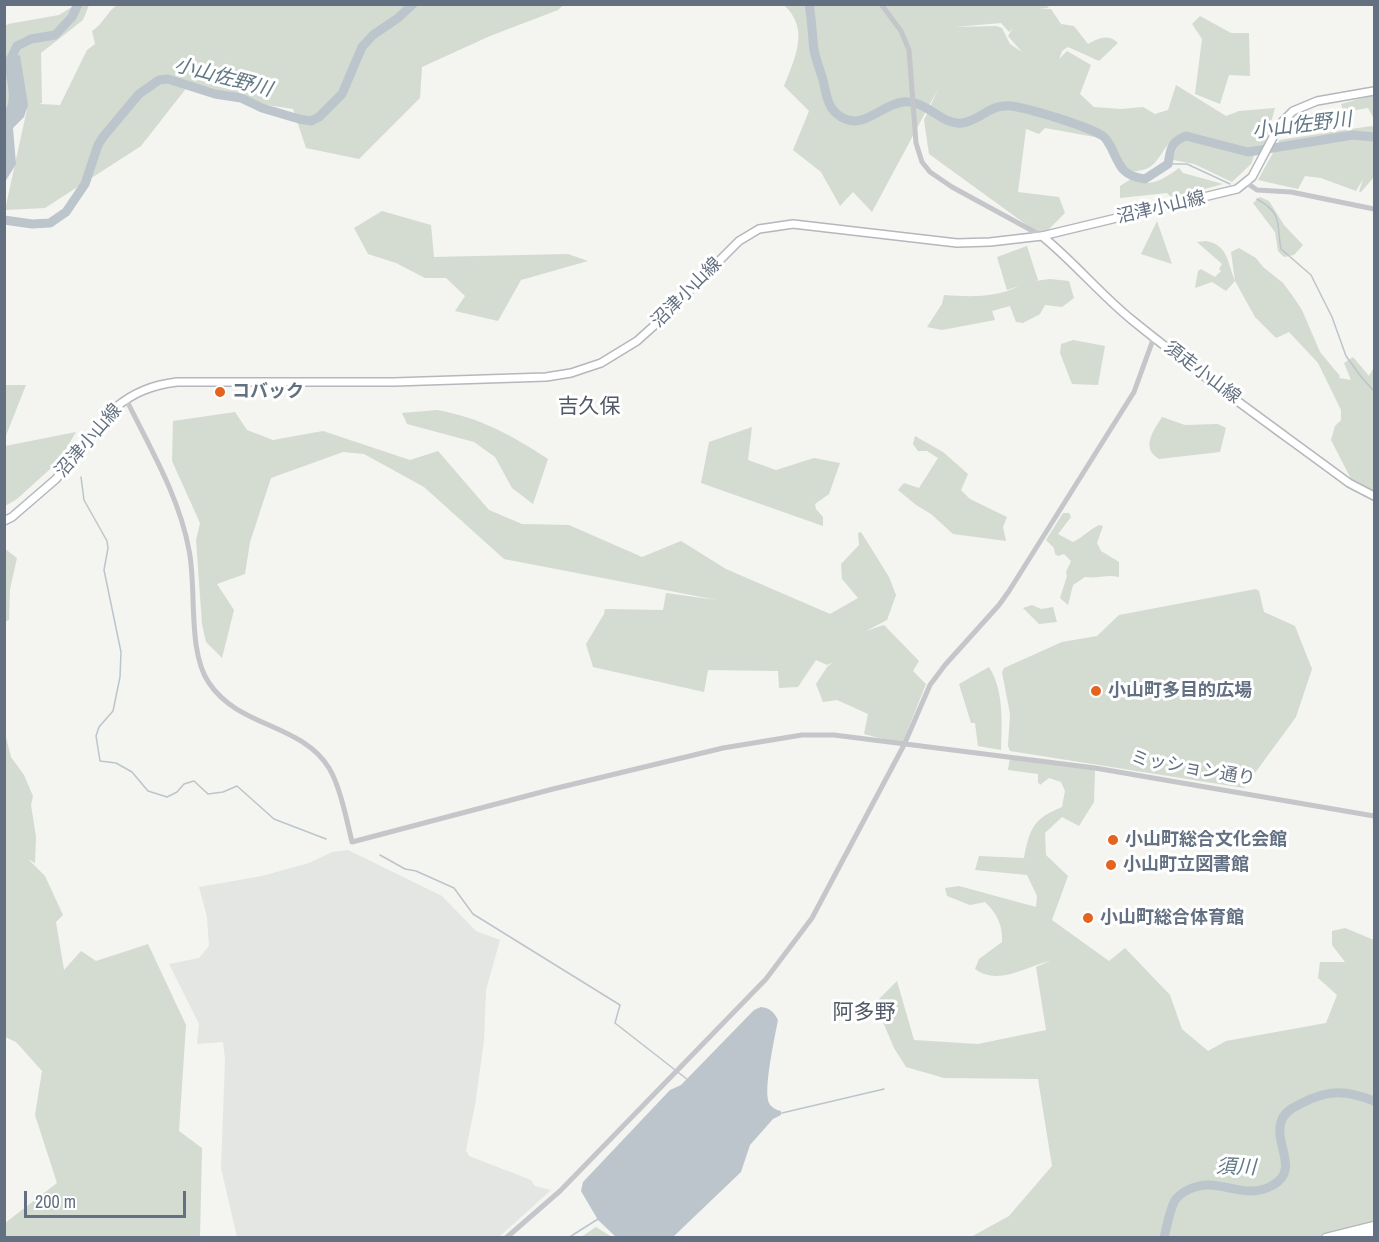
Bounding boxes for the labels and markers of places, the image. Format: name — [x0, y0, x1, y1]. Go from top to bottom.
place label: コバック — [232, 381, 304, 403]
marker: コバック — [213, 385, 227, 399]
place label: 小山町多目的広場 — [1108, 680, 1252, 702]
marker: 小山町多目的広場 — [1089, 684, 1103, 698]
place label: 小山町総合文化会館 — [1125, 829, 1287, 851]
marker: 小山町総合文化会館 — [1106, 833, 1120, 847]
place label: 小山町立図書館 — [1123, 854, 1249, 876]
marker: 小山町立図書館 — [1104, 858, 1118, 872]
place label: 小山町総合体育館 — [1100, 907, 1244, 929]
marker: 小山町総合体育館 — [1081, 911, 1095, 925]

